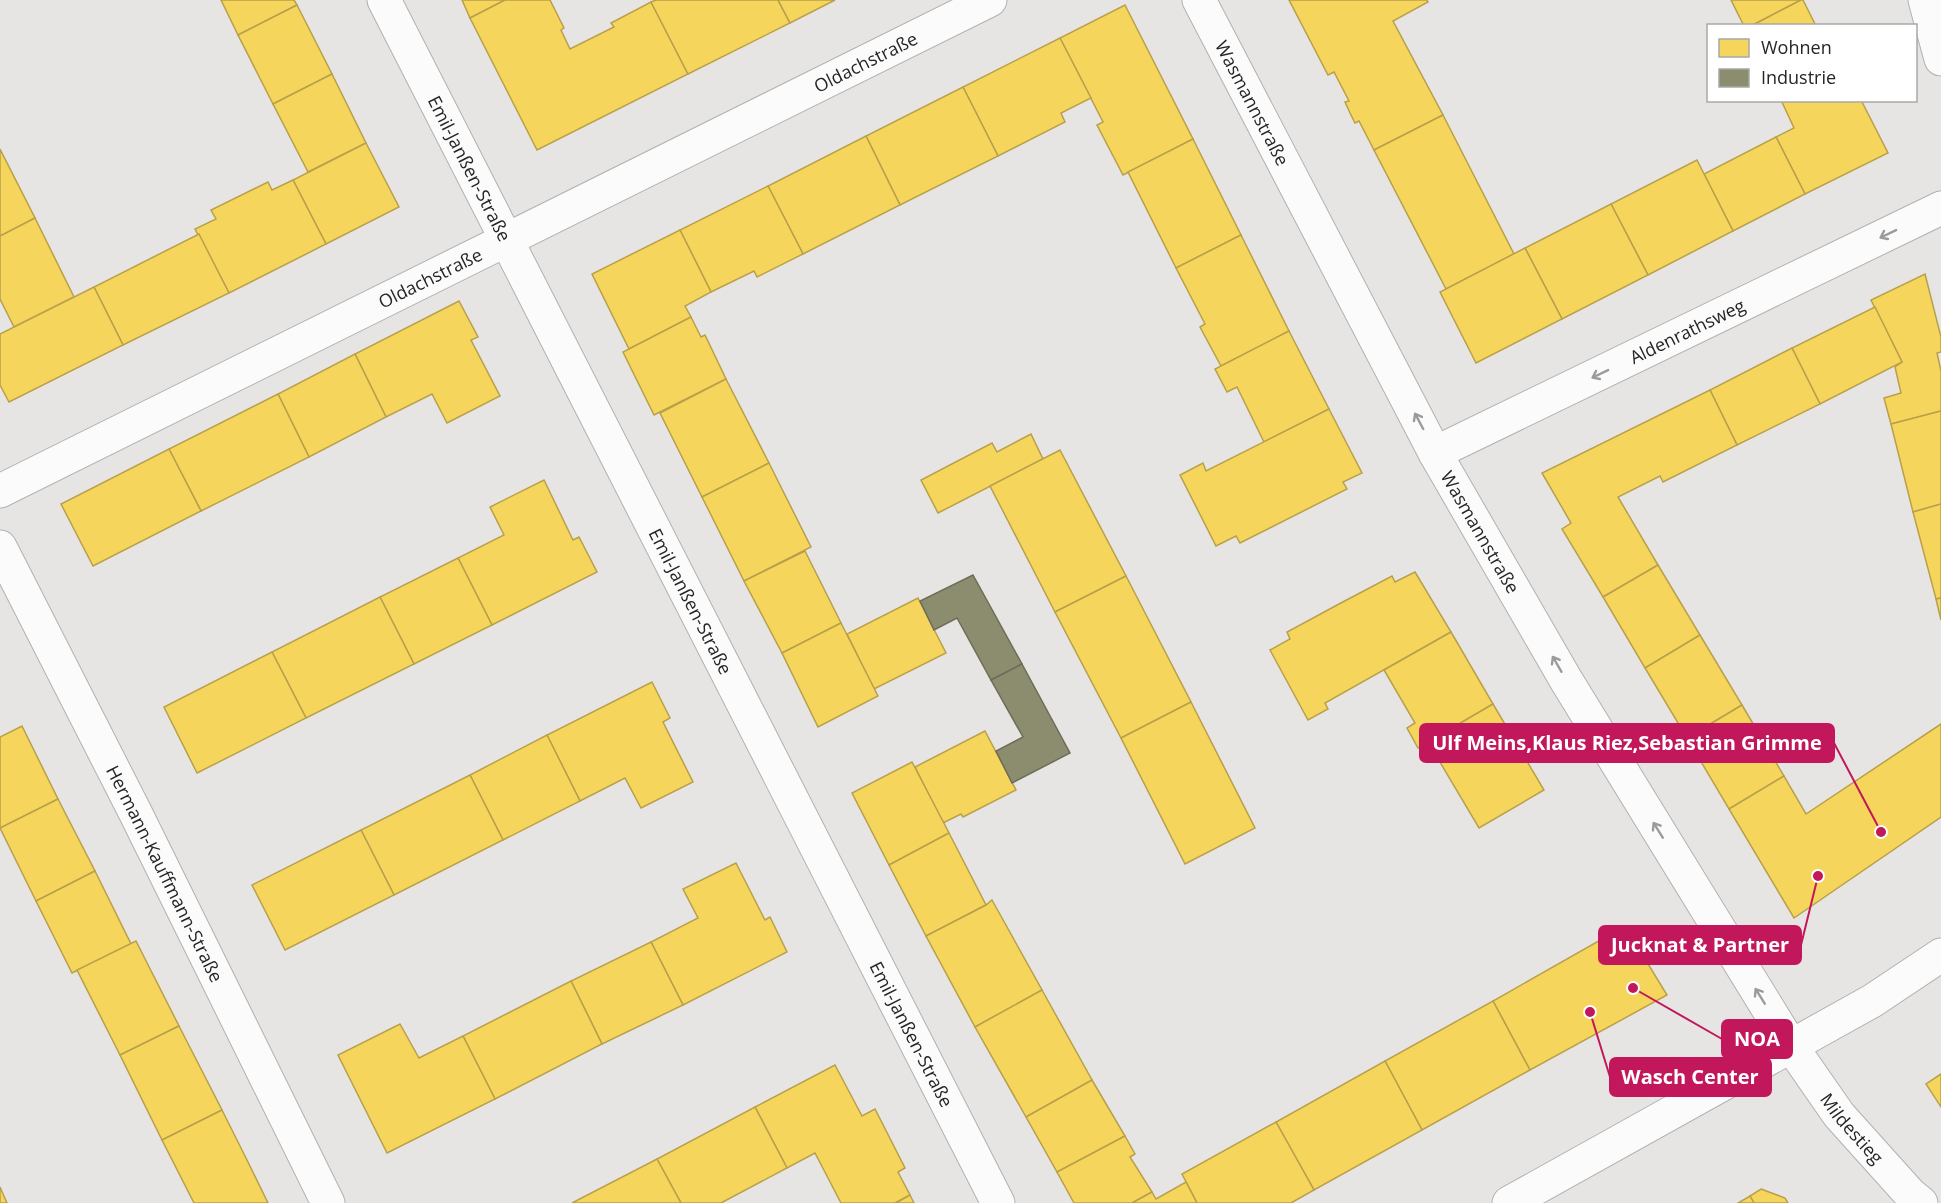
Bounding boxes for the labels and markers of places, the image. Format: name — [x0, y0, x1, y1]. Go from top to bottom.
callout: Ulf Meins,Klaus Riez,Sebastian Grimme — [1420, 724, 1834, 762]
callout: Jucknat & Partner — [1599, 926, 1801, 964]
callout: NOA — [1722, 1020, 1792, 1058]
callout: Wasch Center — [1610, 1058, 1771, 1096]

